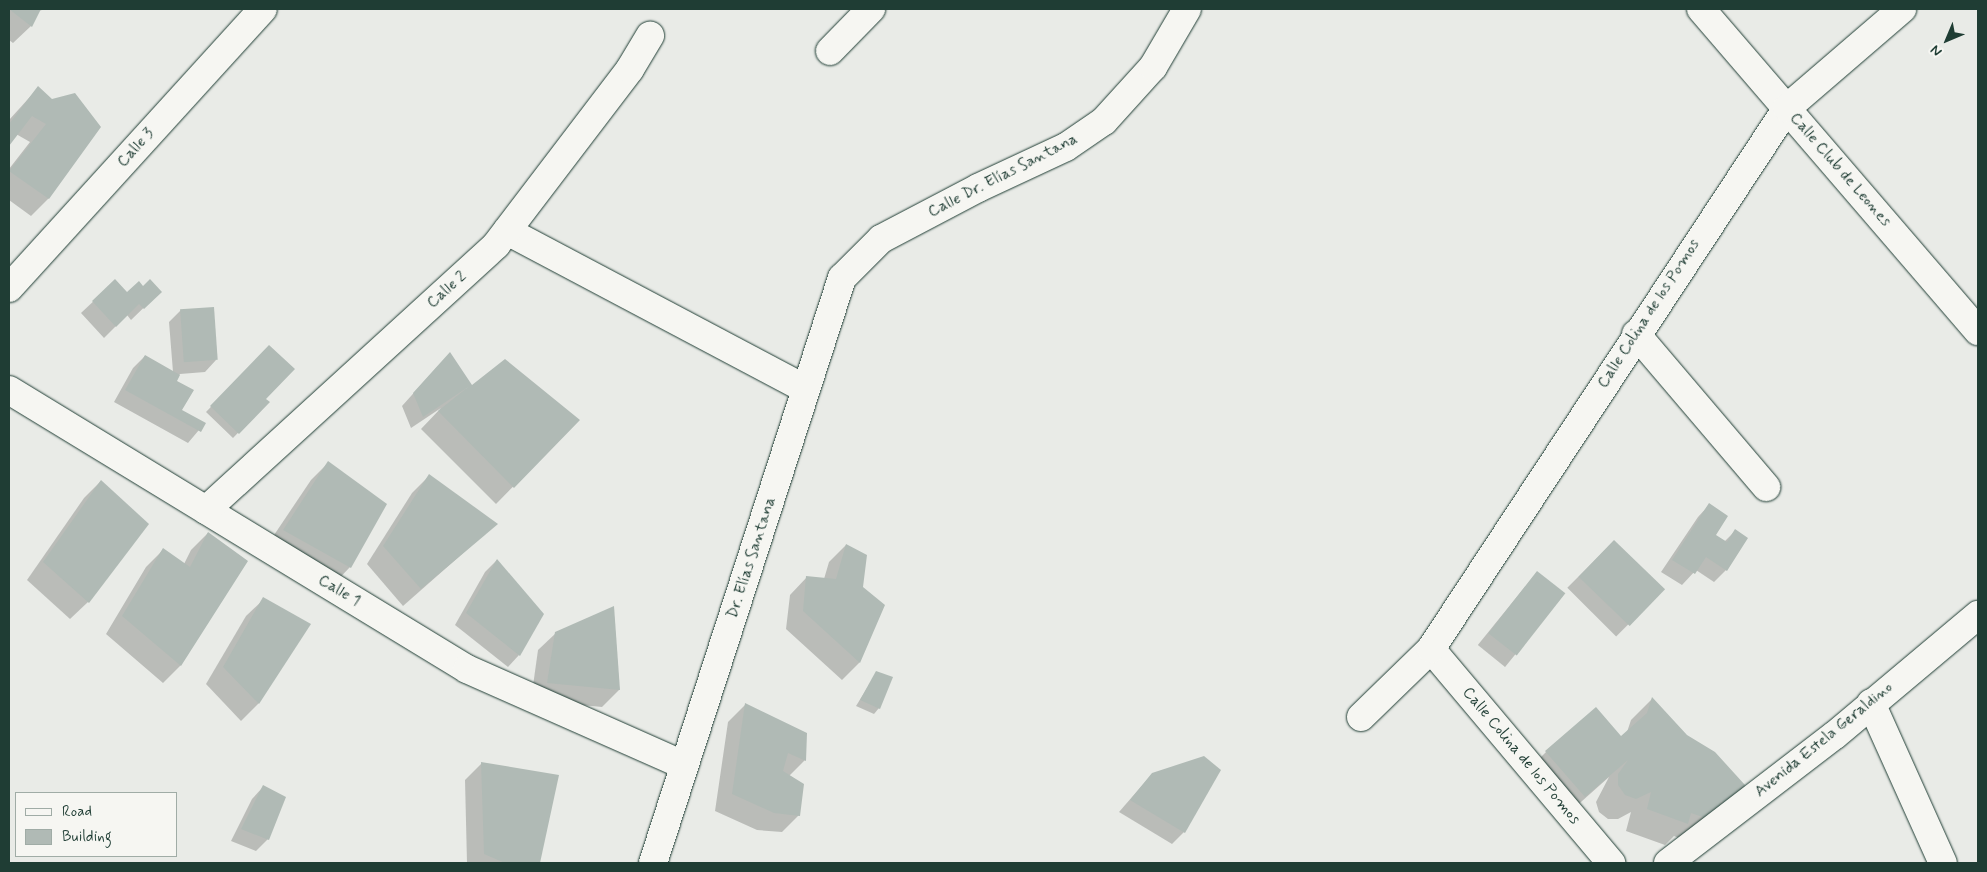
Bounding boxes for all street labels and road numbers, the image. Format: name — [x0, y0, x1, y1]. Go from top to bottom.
street label: Calle Club de Leones — [1786, 110, 1894, 230]
street label: Calle 3 — [113, 125, 159, 171]
street label: Calle Dr. Elías Santana — [927, 131, 1079, 221]
street label: Calle Colina de los Pomos — [1594, 237, 1704, 391]
street label: Calle 2 — [423, 267, 471, 313]
street label: Dr. Elías Santana — [724, 497, 780, 619]
street label: Calle 1 — [314, 571, 364, 611]
street label: Avenida Estela Geraldino — [1754, 681, 1894, 799]
street label: Calle Colina de los Pomos — [1459, 684, 1583, 828]

